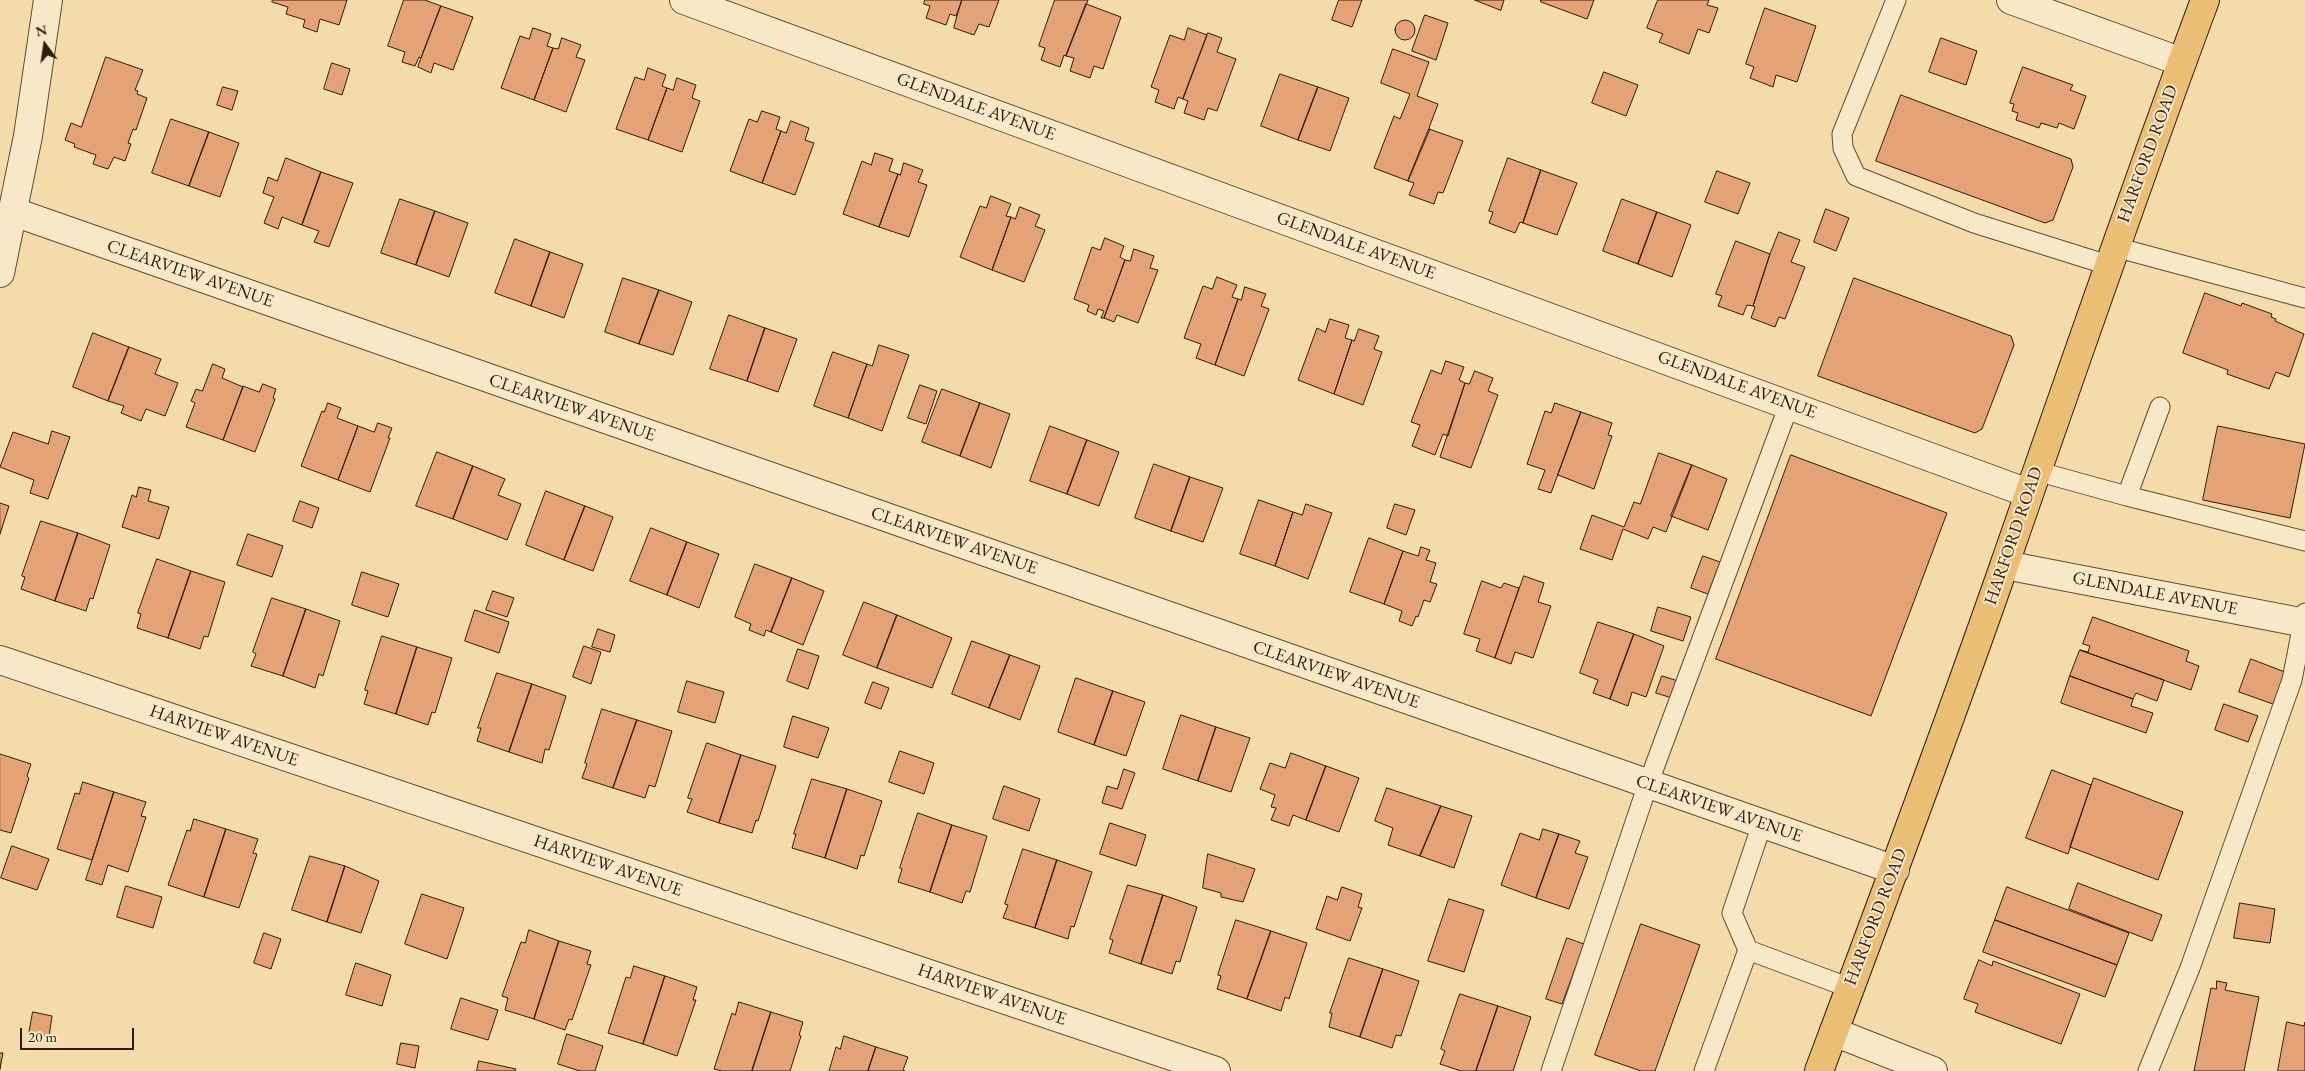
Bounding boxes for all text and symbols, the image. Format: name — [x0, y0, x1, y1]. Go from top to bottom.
north arrow — [20, 20, 70, 70]
text: N — [34, 20, 49, 41]
street label: GLENDALE AVENUE — [894, 68, 1058, 146]
street label: HARFORD ROAD — [2113, 82, 2183, 226]
street label: GLENDALE AVENUE — [1274, 207, 1438, 285]
street label: CLEARVIEW AVENUE — [104, 235, 276, 313]
street label: GLENDALE AVENUE — [1655, 346, 1819, 424]
street label: CLEARVIEW AVENUE — [486, 369, 658, 447]
street label: HARFORD ROAD — [1980, 464, 2048, 608]
street label: CLEARVIEW AVENUE — [868, 502, 1040, 580]
street label: GLENDALE AVENUE — [2071, 567, 2239, 621]
street label: CLEARVIEW AVENUE — [1250, 636, 1422, 714]
street label: HARVIEW AVENUE — [147, 700, 301, 772]
street label: CLEARVIEW AVENUE — [1633, 770, 1805, 848]
street label: HARVIEW AVENUE — [531, 830, 685, 902]
street label: HARFORD ROAD — [1840, 846, 1912, 988]
street label: HARVIEW AVENUE — [915, 959, 1069, 1031]
scale bar — [22, 1018, 136, 1050]
text: 20 m — [28, 1027, 57, 1046]

